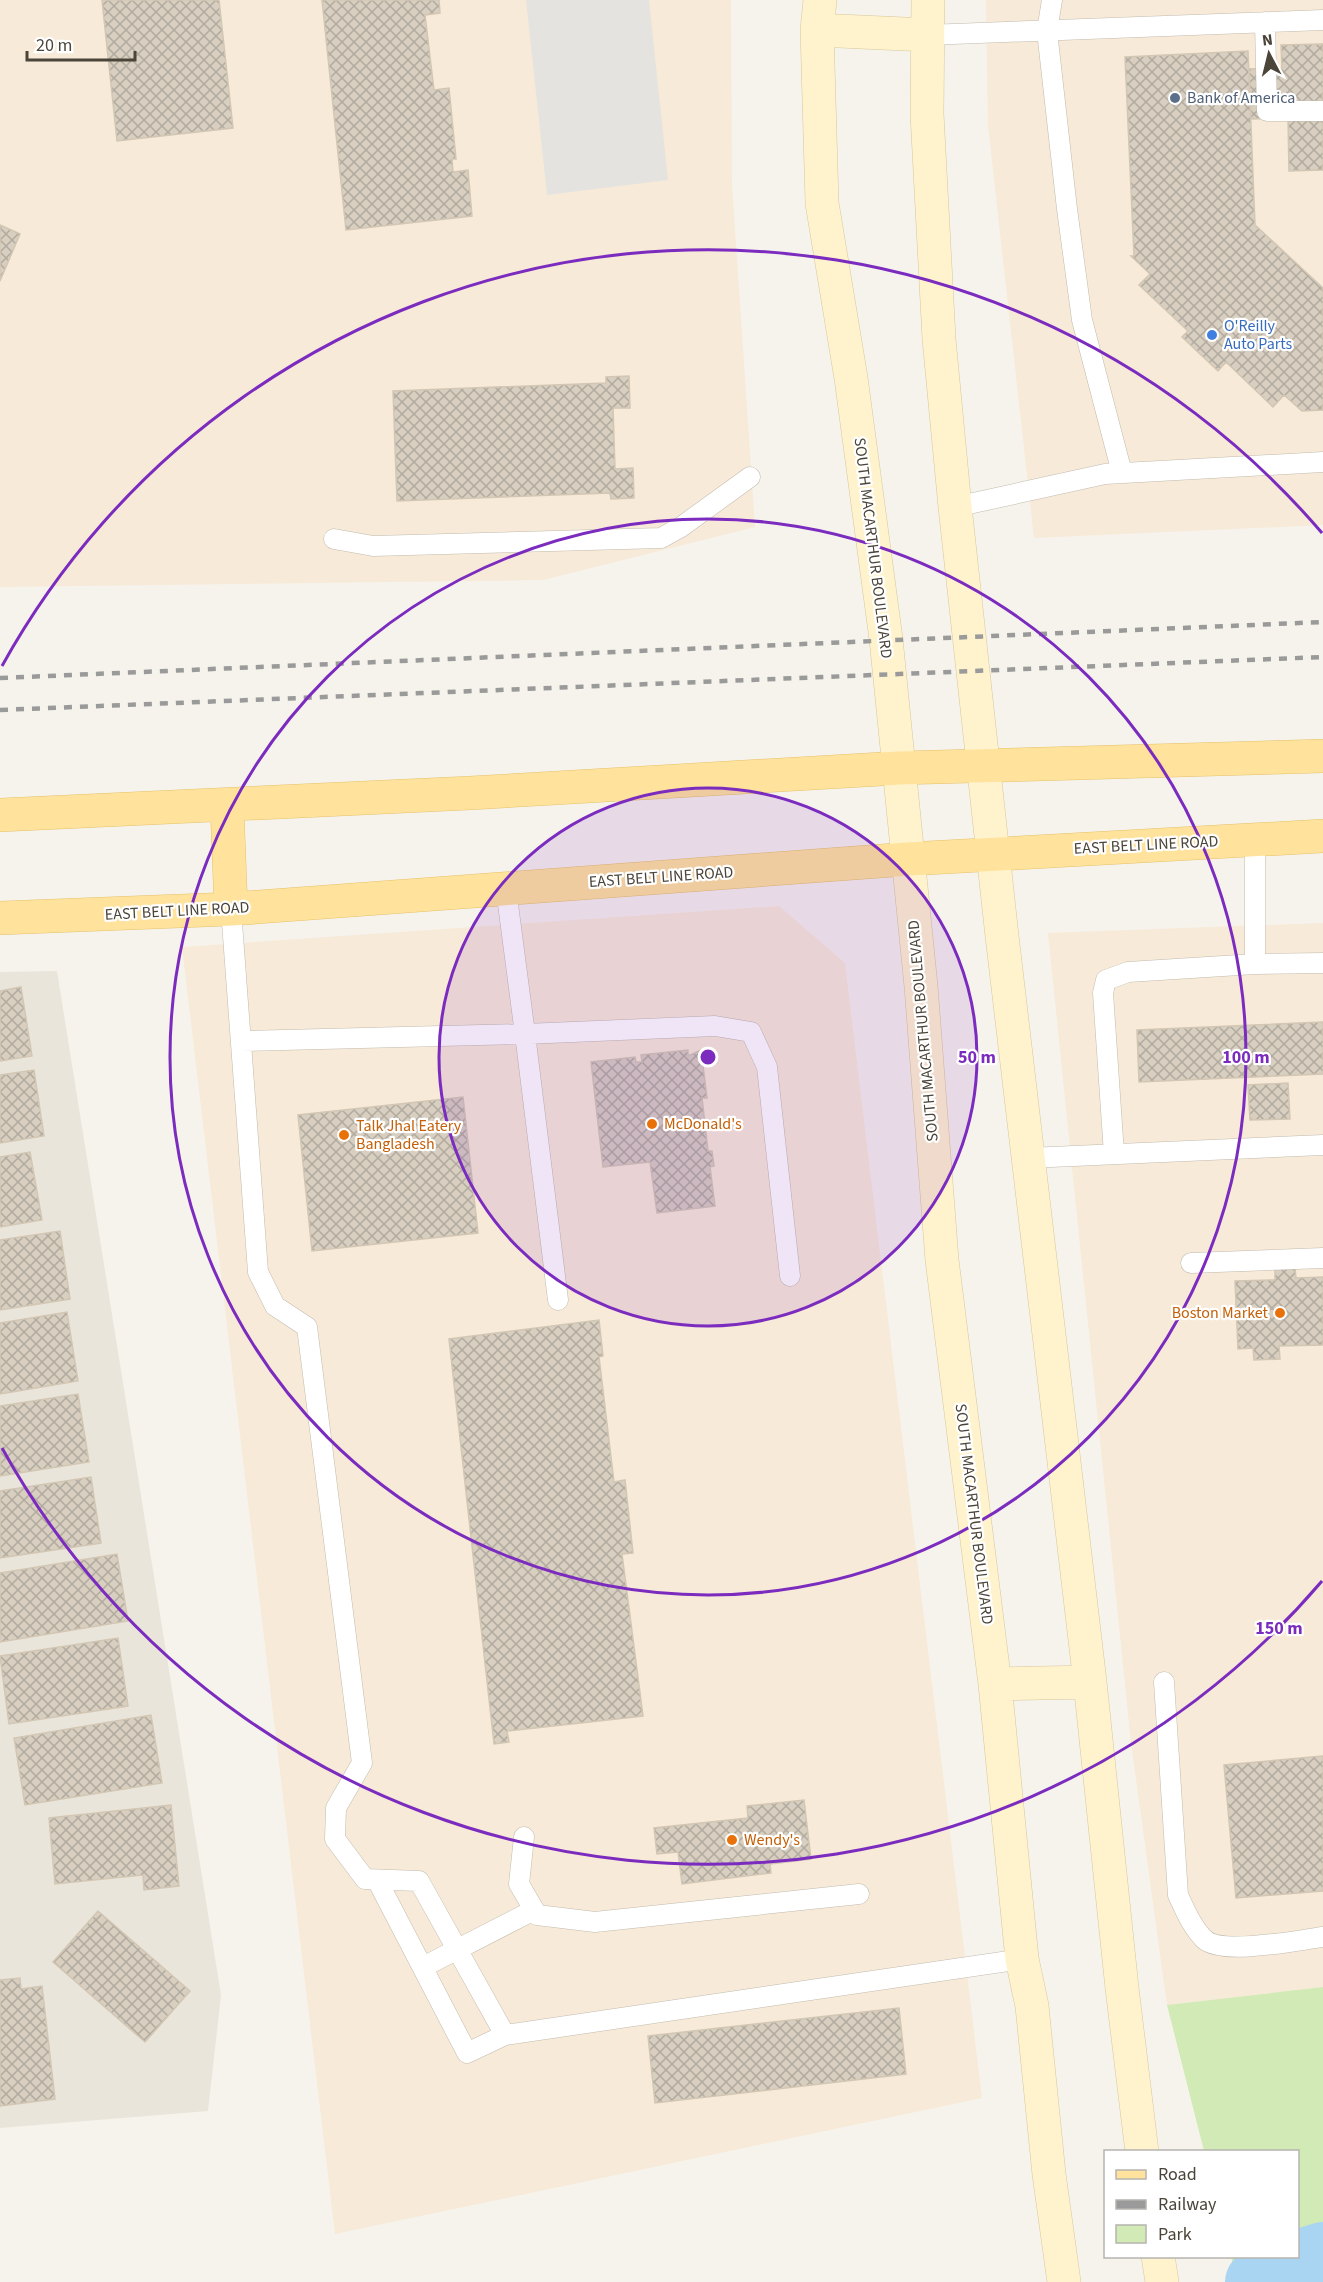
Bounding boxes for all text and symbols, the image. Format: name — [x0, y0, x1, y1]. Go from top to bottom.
scale bar — [27, 24, 135, 62]
north arrow — [1239, 24, 1299, 84]
text: N — [1261, 29, 1274, 52]
text: 20 m — [36, 33, 72, 58]
place label: Bank of America — [1187, 87, 1295, 109]
marker: Bank of America — [1168, 91, 1182, 105]
place label: O'Reilly Auto Parts — [1224, 315, 1293, 355]
marker: O'Reilly Auto Parts — [1205, 328, 1219, 342]
street label: SOUTH MACARTHUR BOULEVARD — [849, 436, 897, 660]
street label: EAST BELT LINE ROAD — [1073, 830, 1219, 860]
street label: EAST BELT LINE ROAD — [588, 861, 734, 893]
street label: EAST BELT LINE ROAD — [104, 896, 250, 926]
street label: SOUTH MACARTHUR BOULEVARD — [902, 919, 944, 1143]
text: 50 m — [958, 1045, 996, 1070]
text: 100 m — [1222, 1045, 1270, 1070]
centre of rings — [698, 1047, 718, 1067]
place label: McDonald's — [664, 1113, 742, 1135]
place label: Talk Jhal Eatery Bangladesh — [356, 1115, 462, 1155]
marker: McDonald's — [645, 1117, 659, 1131]
marker: Talk Jhal Eatery Bangladesh — [337, 1128, 351, 1142]
place label: Boston Market — [1172, 1302, 1269, 1324]
marker: Boston Market — [1273, 1306, 1287, 1320]
street label: SOUTH MACARTHUR BOULEVARD — [950, 1402, 998, 1626]
text: 150 m — [1255, 1616, 1303, 1641]
place label: Wendy's — [744, 1829, 800, 1851]
marker: Wendy's — [725, 1833, 739, 1847]
legend — [1104, 2150, 1299, 2258]
text: Road — [1158, 2162, 1197, 2187]
text: Railway — [1158, 2192, 1217, 2217]
text: Park — [1158, 2222, 1192, 2247]

